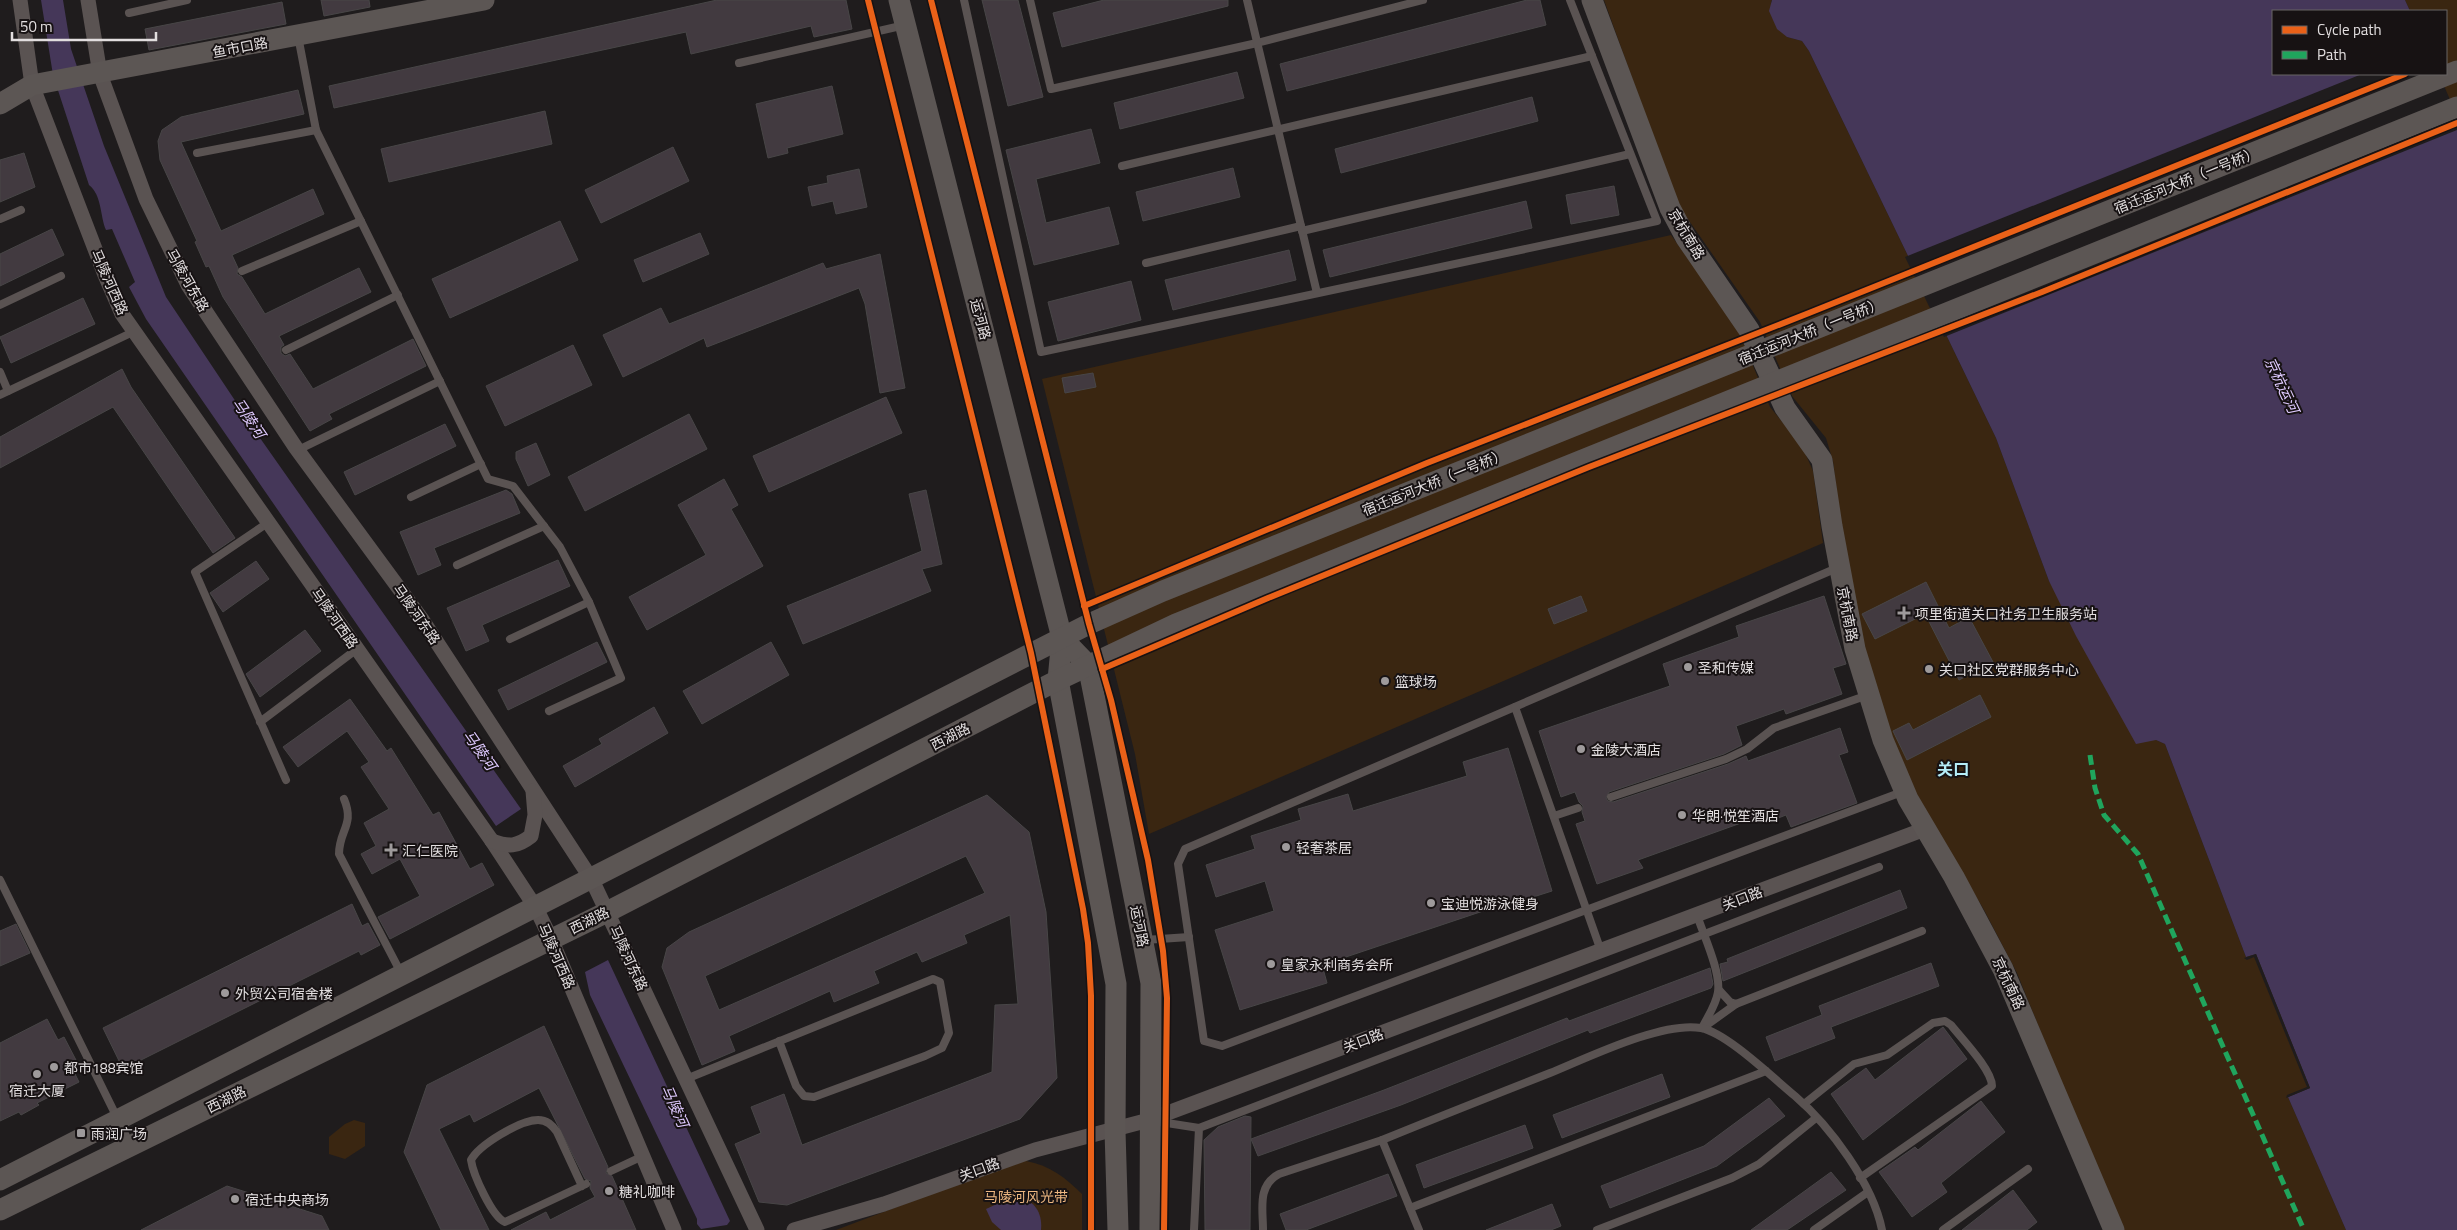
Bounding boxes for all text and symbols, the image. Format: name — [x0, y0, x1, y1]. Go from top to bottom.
scale bar — [12, 10, 156, 42]
legend — [2272, 10, 2447, 75]
text: 50 m — [20, 15, 53, 38]
text: Cycle path — [2317, 18, 2382, 41]
street label: 鱼市口路 — [211, 31, 269, 63]
text: Path — [2317, 43, 2347, 66]
street label: 宿迁运河大桥（一号桥） — [2111, 141, 2261, 219]
street label: 京杭南路 — [1664, 205, 1710, 263]
street label: 马陵河东路 — [161, 244, 215, 316]
street label: 马陵河西路 — [86, 246, 134, 318]
street label: 宿迁运河大桥（一号桥） — [1735, 292, 1885, 370]
street label: 运河路 — [965, 296, 997, 342]
water label: 京杭运河 — [2259, 353, 2306, 420]
water label: 马陵河 — [227, 393, 273, 446]
street label: 宿迁运河大桥（一号桥） — [1359, 443, 1509, 521]
street label: 马陵河东路 — [388, 579, 446, 649]
street label: 马陵河西路 — [306, 583, 364, 653]
street label: 京杭南路 — [1832, 585, 1864, 643]
place label: 项里街道关口社务卫生服务站 — [1915, 603, 2097, 624]
marker: 项里街道关口社务卫生服务站 — [1897, 606, 1911, 620]
place label: 圣和传媒 — [1698, 657, 1754, 678]
place label: 关口社区党群服务中心 — [1939, 659, 2079, 680]
marker: 圣和传媒 — [1682, 661, 1694, 673]
marker: 关口社区党群服务中心 — [1923, 663, 1935, 675]
place label: 篮球场 — [1395, 671, 1437, 692]
marker: 篮球场 — [1379, 675, 1391, 687]
street label: 西湖路 — [927, 717, 973, 755]
water label: 马陵河 — [458, 725, 504, 777]
place label: 金陵大酒店 — [1591, 739, 1661, 760]
marker: 金陵大酒店 — [1575, 743, 1587, 755]
district label: 关口 — [1937, 757, 1969, 781]
place label: 华朗·悦笙酒店 — [1692, 805, 1779, 826]
marker: 华朗·悦笙酒店 — [1676, 809, 1688, 821]
place label: 轻奢茶居 — [1296, 837, 1352, 858]
place label: 汇仁医院 — [402, 840, 458, 861]
marker: 轻奢茶居 — [1280, 841, 1292, 853]
marker: 汇仁医院 — [384, 843, 398, 857]
street label: 关口路 — [1719, 881, 1765, 915]
place label: 宝迪悦游泳健身 — [1441, 893, 1539, 914]
marker: 宝迪悦游泳健身 — [1425, 897, 1437, 909]
street label: 西湖路 — [566, 901, 612, 939]
street label: 运河路 — [1126, 903, 1154, 949]
street label: 马陵河西路 — [533, 920, 581, 992]
street label: 马陵河东路 — [605, 922, 653, 994]
street label: 京杭南路 — [1988, 953, 2030, 1013]
place label: 皇家永利商务会所 — [1281, 954, 1393, 975]
marker: 皇家永利商务会所 — [1265, 958, 1277, 970]
place label: 外贸公司宿舍楼 — [235, 983, 333, 1004]
marker: 外贸公司宿舍楼 — [219, 987, 231, 999]
street label: 关口路 — [1340, 1023, 1386, 1057]
place label: 都市188宾馆 — [64, 1057, 144, 1078]
marker: 都市188宾馆 — [48, 1061, 60, 1073]
marker: 宿迁大厦 — [31, 1068, 43, 1080]
place label: 宿迁大厦 — [9, 1080, 65, 1101]
street label: 西湖路 — [203, 1080, 249, 1118]
water label: 马陵河 — [655, 1081, 696, 1134]
place label: 雨润广场 — [91, 1123, 147, 1144]
marker: 雨润广场 — [75, 1127, 87, 1139]
street label: 关口路 — [956, 1152, 1002, 1186]
place label: 糖礼咖啡 — [619, 1181, 675, 1202]
marker: 糖礼咖啡 — [603, 1185, 615, 1197]
park label: 马陵河风光带 — [984, 1186, 1068, 1207]
place label: 宿迁中央商场 — [245, 1189, 329, 1210]
marker: 宿迁中央商场 — [229, 1193, 241, 1205]

